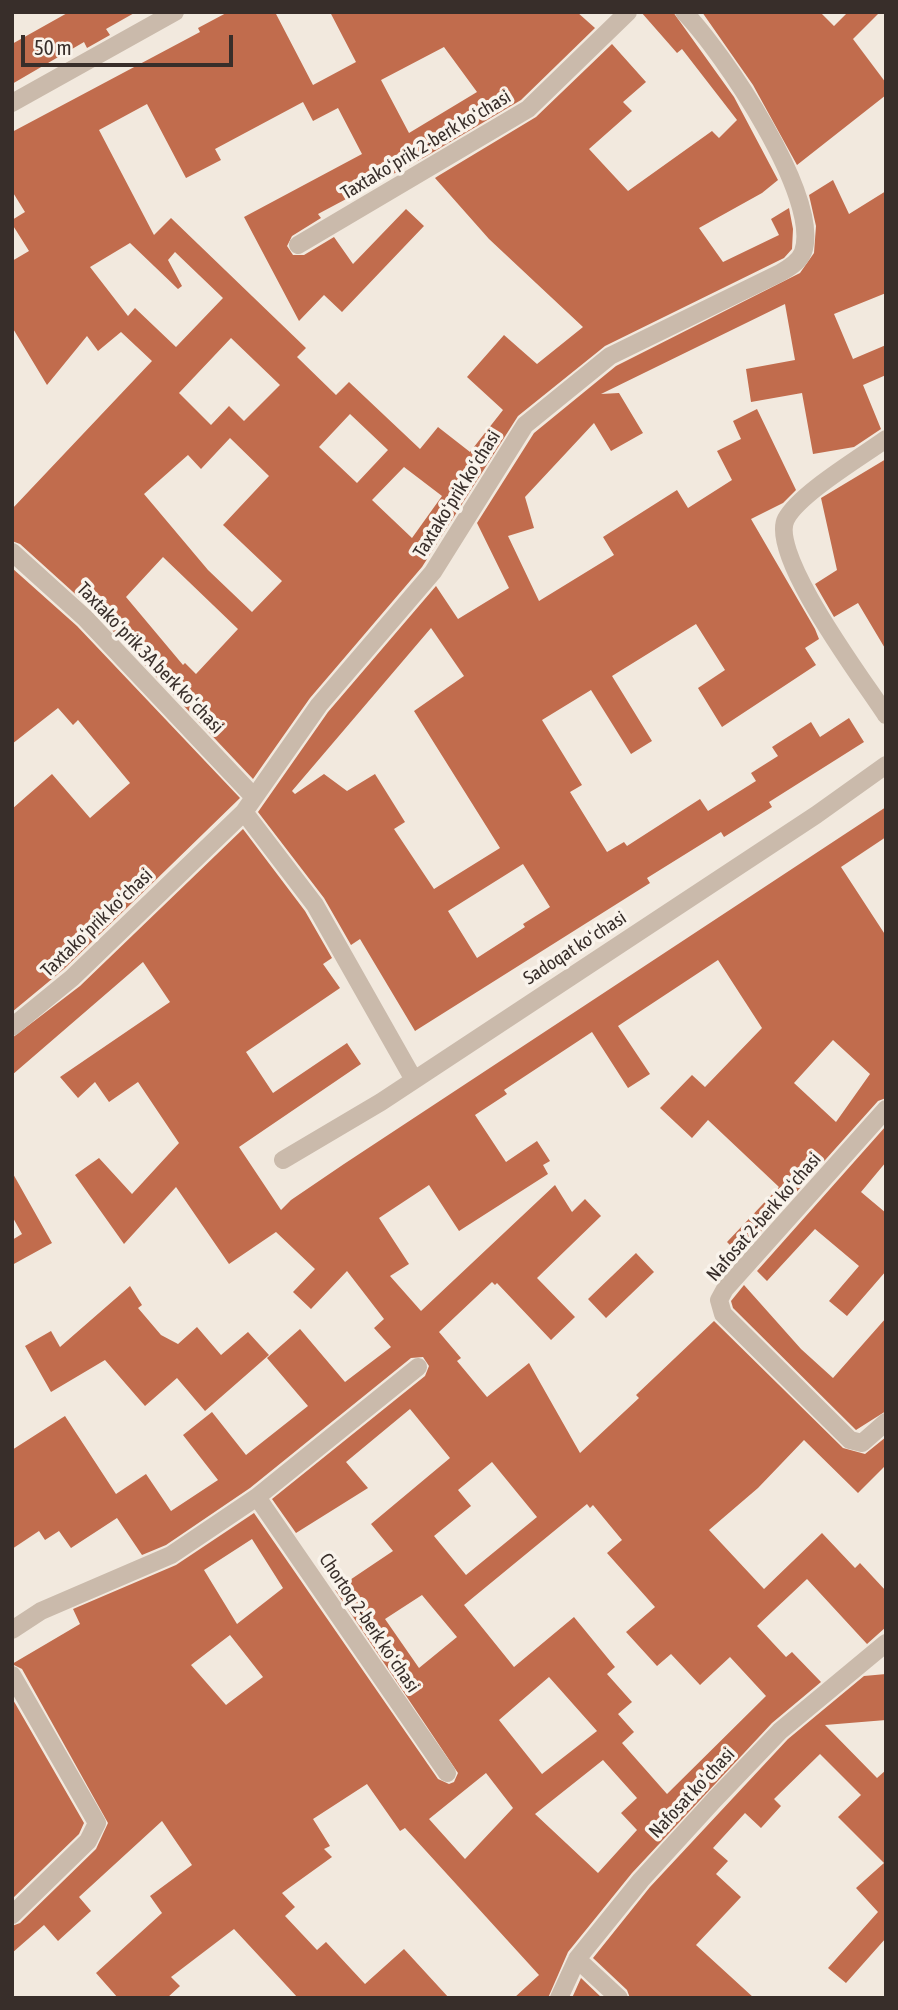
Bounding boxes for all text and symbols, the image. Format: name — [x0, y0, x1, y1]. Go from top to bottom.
scale bar — [24, 21, 236, 65]
text: 50 m — [34, 35, 72, 59]
street label: Taxtakoʻprik 2-berk koʻchasi — [337, 85, 515, 205]
street label: Taxtakoʻprik koʻchasi — [409, 426, 505, 562]
street label: Taxtakoʻprik 3A berk koʻchasi — [72, 578, 228, 738]
street label: Taxtakoʻprik koʻchasi — [36, 864, 158, 982]
street label: Sadoqat koʻchasi — [519, 906, 631, 990]
street label: Nafosat 2-berk koʻchasi — [702, 1148, 826, 1286]
street label: Chortoq 2-berk koʻchasi — [314, 1549, 424, 1697]
street label: Nafosat koʻchasi — [644, 1743, 740, 1843]

